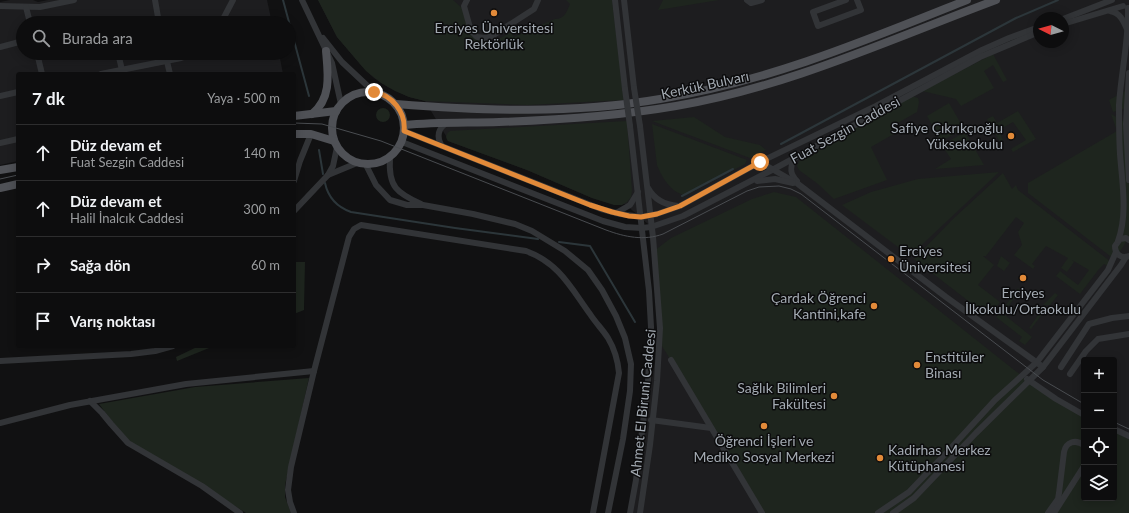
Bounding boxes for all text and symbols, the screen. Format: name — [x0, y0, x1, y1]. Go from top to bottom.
marker: Erciyes Üniversitesi Rektörlük — [489, 8, 499, 18]
north arrow — [1033, 12, 1069, 48]
search box — [16, 16, 296, 60]
place label: Erciyes Üniversitesi Rektörlük — [435, 19, 553, 52]
icon: search — [30, 27, 52, 49]
text: Burada ara — [62, 29, 133, 47]
street label: Kerkük Bulvarı — [659, 67, 750, 102]
route end — [365, 83, 383, 101]
text: 7 dk — [32, 88, 65, 109]
text: Yaya · 500 m — [207, 90, 280, 106]
street label: Fuat Sezgin Caddesi — [787, 92, 903, 167]
place label: Safiye Çıkrıkçıoğlu Yüksekokulu — [891, 119, 1003, 152]
marker: Safiye Çıkrıkçıoğlu Yüksekokulu — [1006, 131, 1016, 141]
text: Düz devam et — [70, 136, 162, 154]
icon: ahead — [32, 142, 54, 164]
text: 140 m — [243, 145, 280, 161]
route start — [751, 153, 769, 171]
text: Fuat Sezgin Caddesi — [70, 154, 184, 170]
text: Düz devam et — [70, 192, 162, 210]
icon: ahead — [32, 198, 54, 220]
text: 300 m — [243, 201, 280, 217]
text: Halil İnalcık Caddesi — [70, 210, 184, 226]
place label: Erciyes Üniversitesi — [899, 242, 971, 275]
icon: right — [32, 254, 54, 276]
marker: Erciyes Üniversitesi — [886, 254, 896, 264]
text: Sağa dön — [70, 256, 131, 274]
text: 60 m — [251, 257, 280, 273]
marker: Erciyes İlkokulu/Ortaokulu — [1018, 273, 1028, 283]
place label: Erciyes İlkokulu/Ortaokulu — [965, 284, 1081, 317]
place label: Çardak Öğrenci Kantini,kafe — [771, 289, 866, 322]
marker: Çardak Öğrenci Kantini,kafe — [869, 301, 879, 311]
icon: arrive — [32, 310, 54, 332]
text: Varış noktası — [70, 312, 155, 330]
street label: Ahmet El Biruni Caddesi — [626, 328, 659, 478]
place label: Enstitüler Binası — [925, 348, 984, 381]
map controls — [1081, 357, 1117, 501]
button: + — [1081, 357, 1117, 393]
marker: Enstitüler Binası — [912, 360, 922, 370]
place label: Sağlık Bilimleri Fakültesi — [737, 379, 826, 412]
marker: Sağlık Bilimleri Fakültesi — [829, 391, 839, 401]
button: − — [1081, 393, 1117, 429]
marker: Öğrenci İşleri ve Mediko Sosyal Merkezi — [759, 421, 769, 431]
button: locate — [1081, 429, 1117, 465]
place label: Öğrenci İşleri ve Mediko Sosyal Merkezi — [693, 432, 835, 465]
place label: Kadirhas Merkez Kütüphanesi — [888, 441, 991, 474]
marker: Kadirhas Merkez Kütüphanesi — [875, 453, 885, 463]
button: layers — [1081, 465, 1117, 501]

